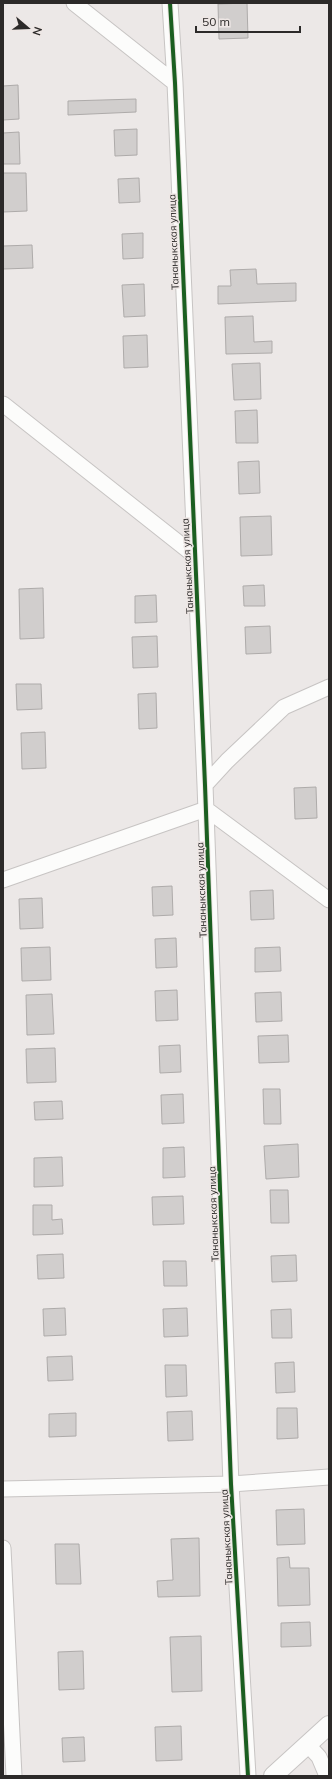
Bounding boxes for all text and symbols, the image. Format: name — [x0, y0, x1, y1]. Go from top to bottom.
north arrow — [8, 8, 48, 48]
scale bar — [196, 8, 300, 34]
text: 50 m — [202, 14, 230, 29]
text: N — [29, 25, 45, 37]
street label: Тананыкская улица — [165, 194, 182, 290]
street label: Тананыкская улица — [178, 518, 197, 614]
street label: Тананыкская улица — [193, 842, 210, 938]
street label: Тананыкская улица — [205, 1166, 222, 1262]
street label: Тананыкская улица — [217, 1489, 236, 1585]

